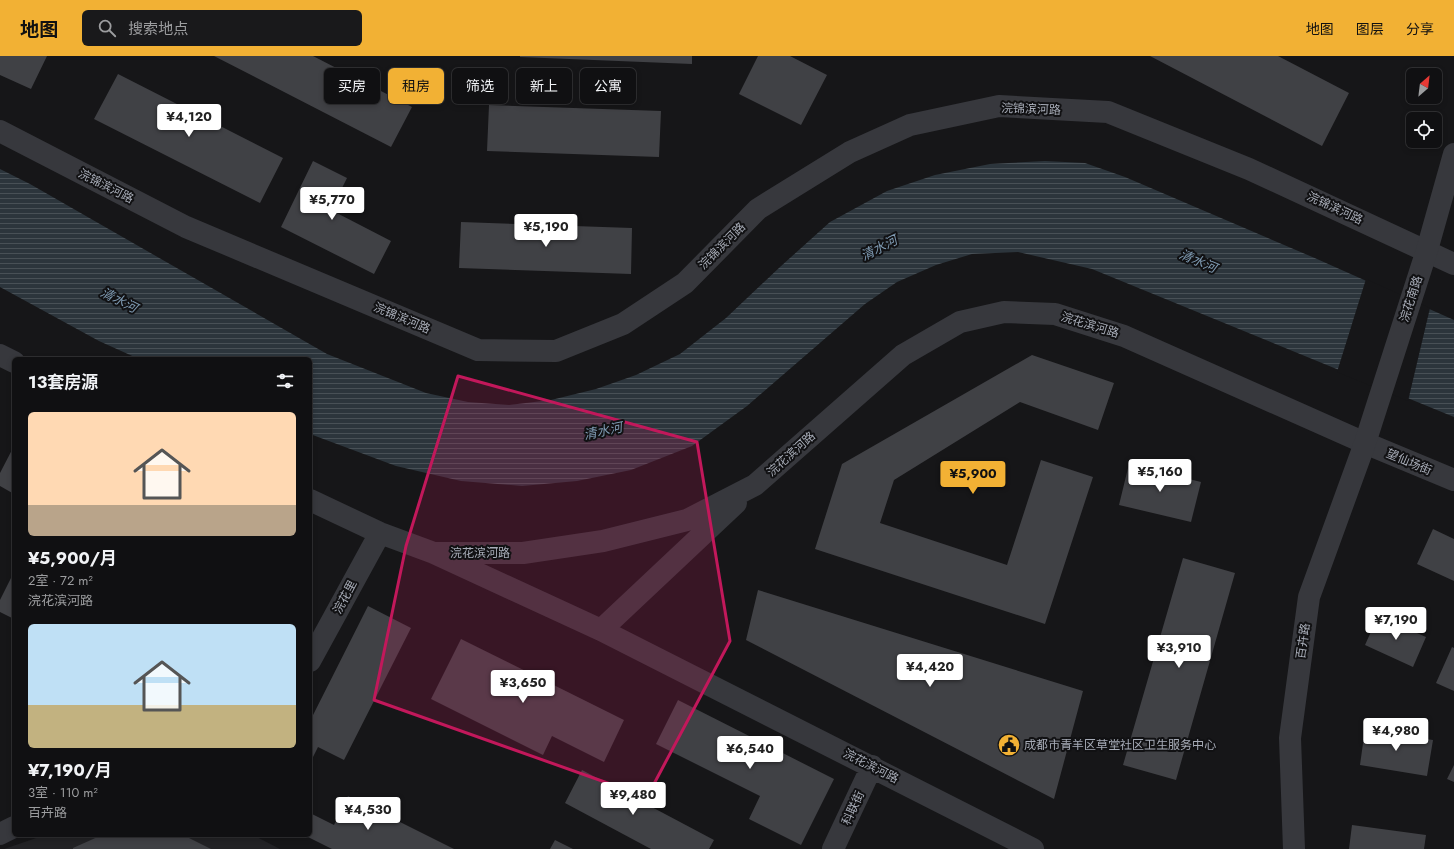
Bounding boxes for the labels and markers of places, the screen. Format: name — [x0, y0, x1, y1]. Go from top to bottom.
pin: ¥4,120 — [156, 104, 222, 138]
pin: ¥5,770 — [299, 187, 365, 221]
pin: ¥5,190 — [513, 214, 579, 248]
pin: ¥5,160 — [1127, 459, 1193, 493]
pin: ¥5,900 — [940, 461, 1006, 495]
pin: ¥7,190 — [1363, 607, 1429, 641]
pin: ¥3,910 — [1146, 635, 1212, 669]
pin: ¥4,420 — [897, 654, 963, 688]
pin: ¥3,650 — [490, 670, 556, 704]
pin: ¥4,980 — [1363, 718, 1429, 752]
public building icon: 成都市青羊区草堂社区卫生服务中心 — [996, 732, 1022, 758]
pin: ¥6,540 — [717, 736, 783, 770]
place label: 成都市青羊区草堂社区卫生服务中心 — [1024, 736, 1216, 754]
pin: ¥9,480 — [600, 782, 666, 816]
pin: ¥4,530 — [335, 797, 401, 831]

